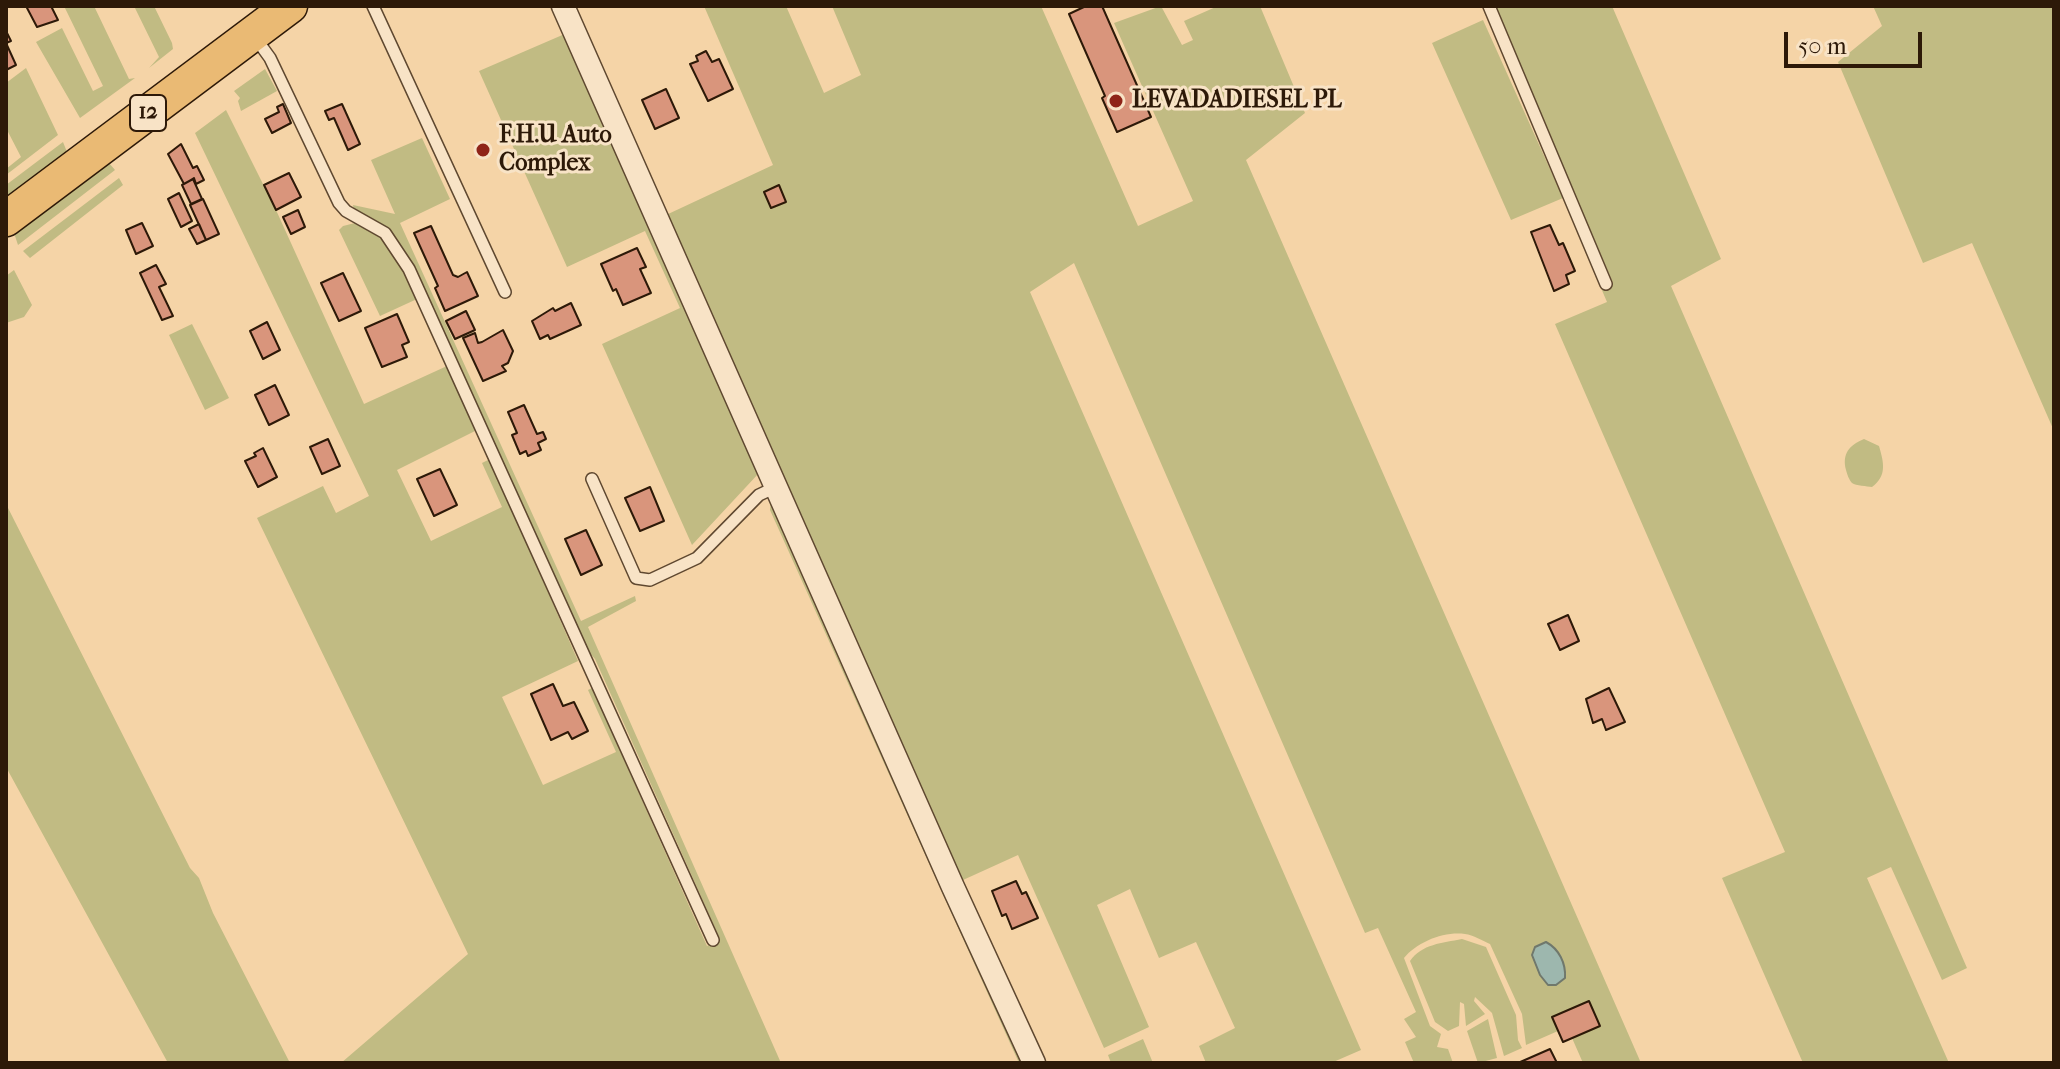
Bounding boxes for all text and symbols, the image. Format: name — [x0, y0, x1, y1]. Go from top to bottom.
scale bar — [1788, 16, 1926, 66]
text: 50 m — [1798, 32, 1847, 60]
place label: LEVADADIESEL PL — [1132, 87, 1342, 115]
marker: LEVADADIESEL PL — [1107, 92, 1125, 110]
road number: 12 — [130, 95, 166, 131]
place label: F.H.U Auto Complex — [499, 122, 612, 178]
marker: F.H.U Auto Complex — [474, 141, 492, 159]

